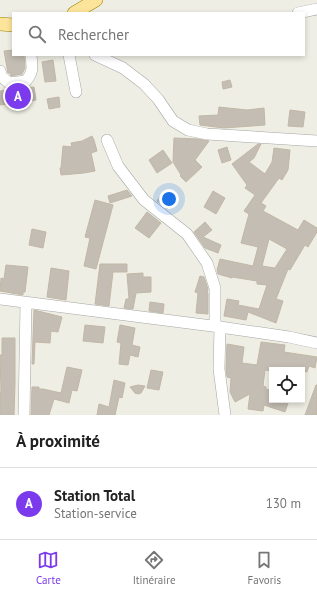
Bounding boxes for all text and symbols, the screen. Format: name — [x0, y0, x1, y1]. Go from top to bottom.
search box — [12, 12, 305, 56]
icon: search — [26, 23, 48, 45]
text: Rechercher — [58, 25, 129, 44]
pin: A — [5, 81, 31, 111]
your location — [159, 189, 179, 209]
map controls — [269, 367, 305, 403]
button: locate — [269, 367, 305, 403]
text: À proximité — [16, 430, 100, 452]
text: Station Total — [54, 486, 135, 505]
text: A — [25, 495, 33, 512]
text: 130 m — [266, 495, 301, 512]
text: Station-service — [54, 505, 137, 522]
tab: Carte — [36, 549, 61, 587]
tab: Itinéraire — [133, 549, 176, 587]
tab: Favoris — [247, 549, 281, 587]

